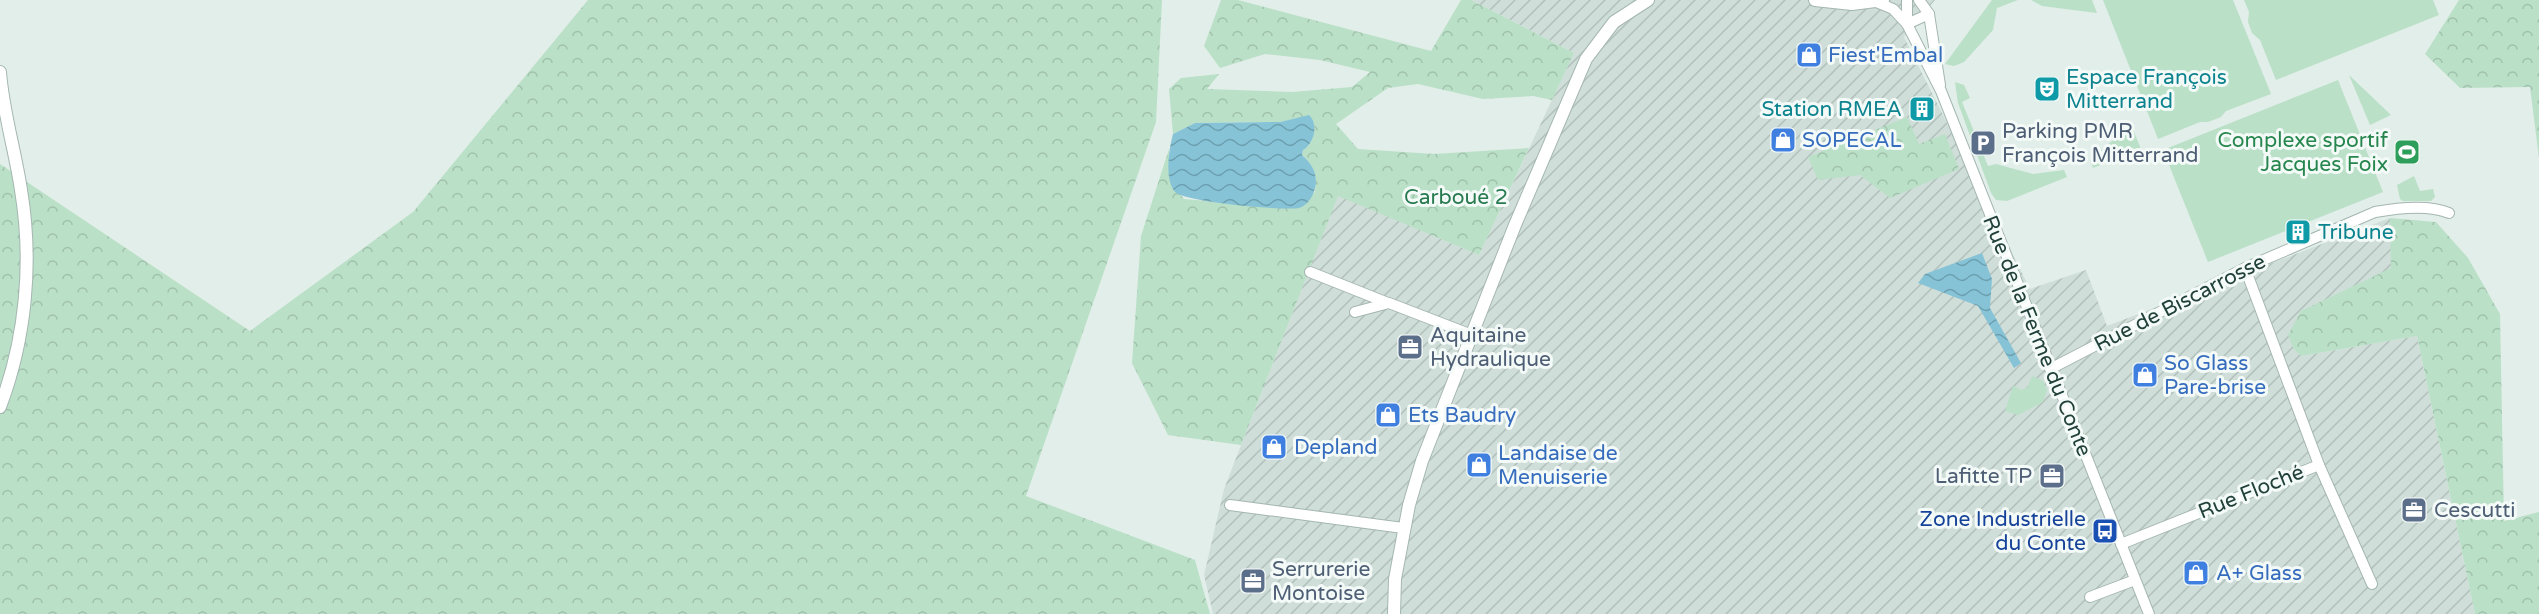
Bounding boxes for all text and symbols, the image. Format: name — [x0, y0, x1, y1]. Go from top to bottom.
shop icon: Fiest'Embal — [1794, 40, 1824, 70]
place label: Fiest'Embal — [1828, 43, 1943, 68]
place label: Espace François Mitterrand — [2066, 65, 2227, 114]
theatre icon: Espace François Mitterrand — [2032, 74, 2062, 104]
building icon: Station RMEA — [1907, 94, 1937, 124]
place label: Station RMEA — [1761, 97, 1902, 122]
place label: Parking PMR François Mitterrand — [2002, 119, 2199, 168]
shop icon: SOPECAL — [1768, 125, 1798, 155]
place label: SOPECAL — [1802, 128, 1902, 153]
parking icon: Parking PMR François Mitterrand — [1968, 128, 1998, 158]
place label: Complexe sportif Jacques Foix — [2218, 128, 2388, 177]
sports icon: Complexe sportif Jacques Foix — [2392, 137, 2422, 167]
park label: Carboué 2 — [1404, 185, 1508, 210]
street label: Rue de la Ferme du Conte — [1977, 212, 2097, 460]
building icon: Tribune — [2283, 217, 2313, 247]
place label: Tribune — [2318, 220, 2394, 245]
street label: Rue de Biscarrosse — [2090, 249, 2270, 357]
place label: Aquitaine Hydraulique — [1430, 323, 1551, 372]
office icon: Aquitaine Hydraulique — [1395, 332, 1425, 362]
place label: So Glass Pare-brise — [2164, 351, 2266, 400]
shop icon: So Glass Pare-brise — [2130, 360, 2160, 390]
shop icon: Ets Baudry — [1373, 400, 1403, 430]
place label: Ets Baudry — [1408, 403, 1516, 428]
shop icon: Depland — [1259, 432, 1289, 462]
place label: Depland — [1294, 435, 1378, 460]
place label: Landaise de Menuiserie — [1498, 441, 1618, 490]
shop icon: Landaise de Menuiserie — [1464, 450, 1494, 480]
street label: Rue Floché — [2195, 459, 2308, 524]
office icon: Lafitte TP — [2037, 461, 2067, 491]
place label: Lafitte TP — [1935, 464, 2032, 489]
office icon: Cescutti — [2399, 495, 2429, 525]
place label: Cescutti — [2434, 498, 2515, 523]
place label: Zone Industrielle du Conte — [1920, 507, 2086, 556]
bus stop icon: Zone Industrielle du Conte — [2090, 516, 2120, 546]
place label: Serrurerie Montoise — [1272, 557, 1371, 606]
shop icon: A+ Glass — [2181, 558, 2211, 588]
place label: A+ Glass — [2216, 561, 2302, 586]
office icon: Serrurerie Montoise — [1238, 566, 1268, 596]

